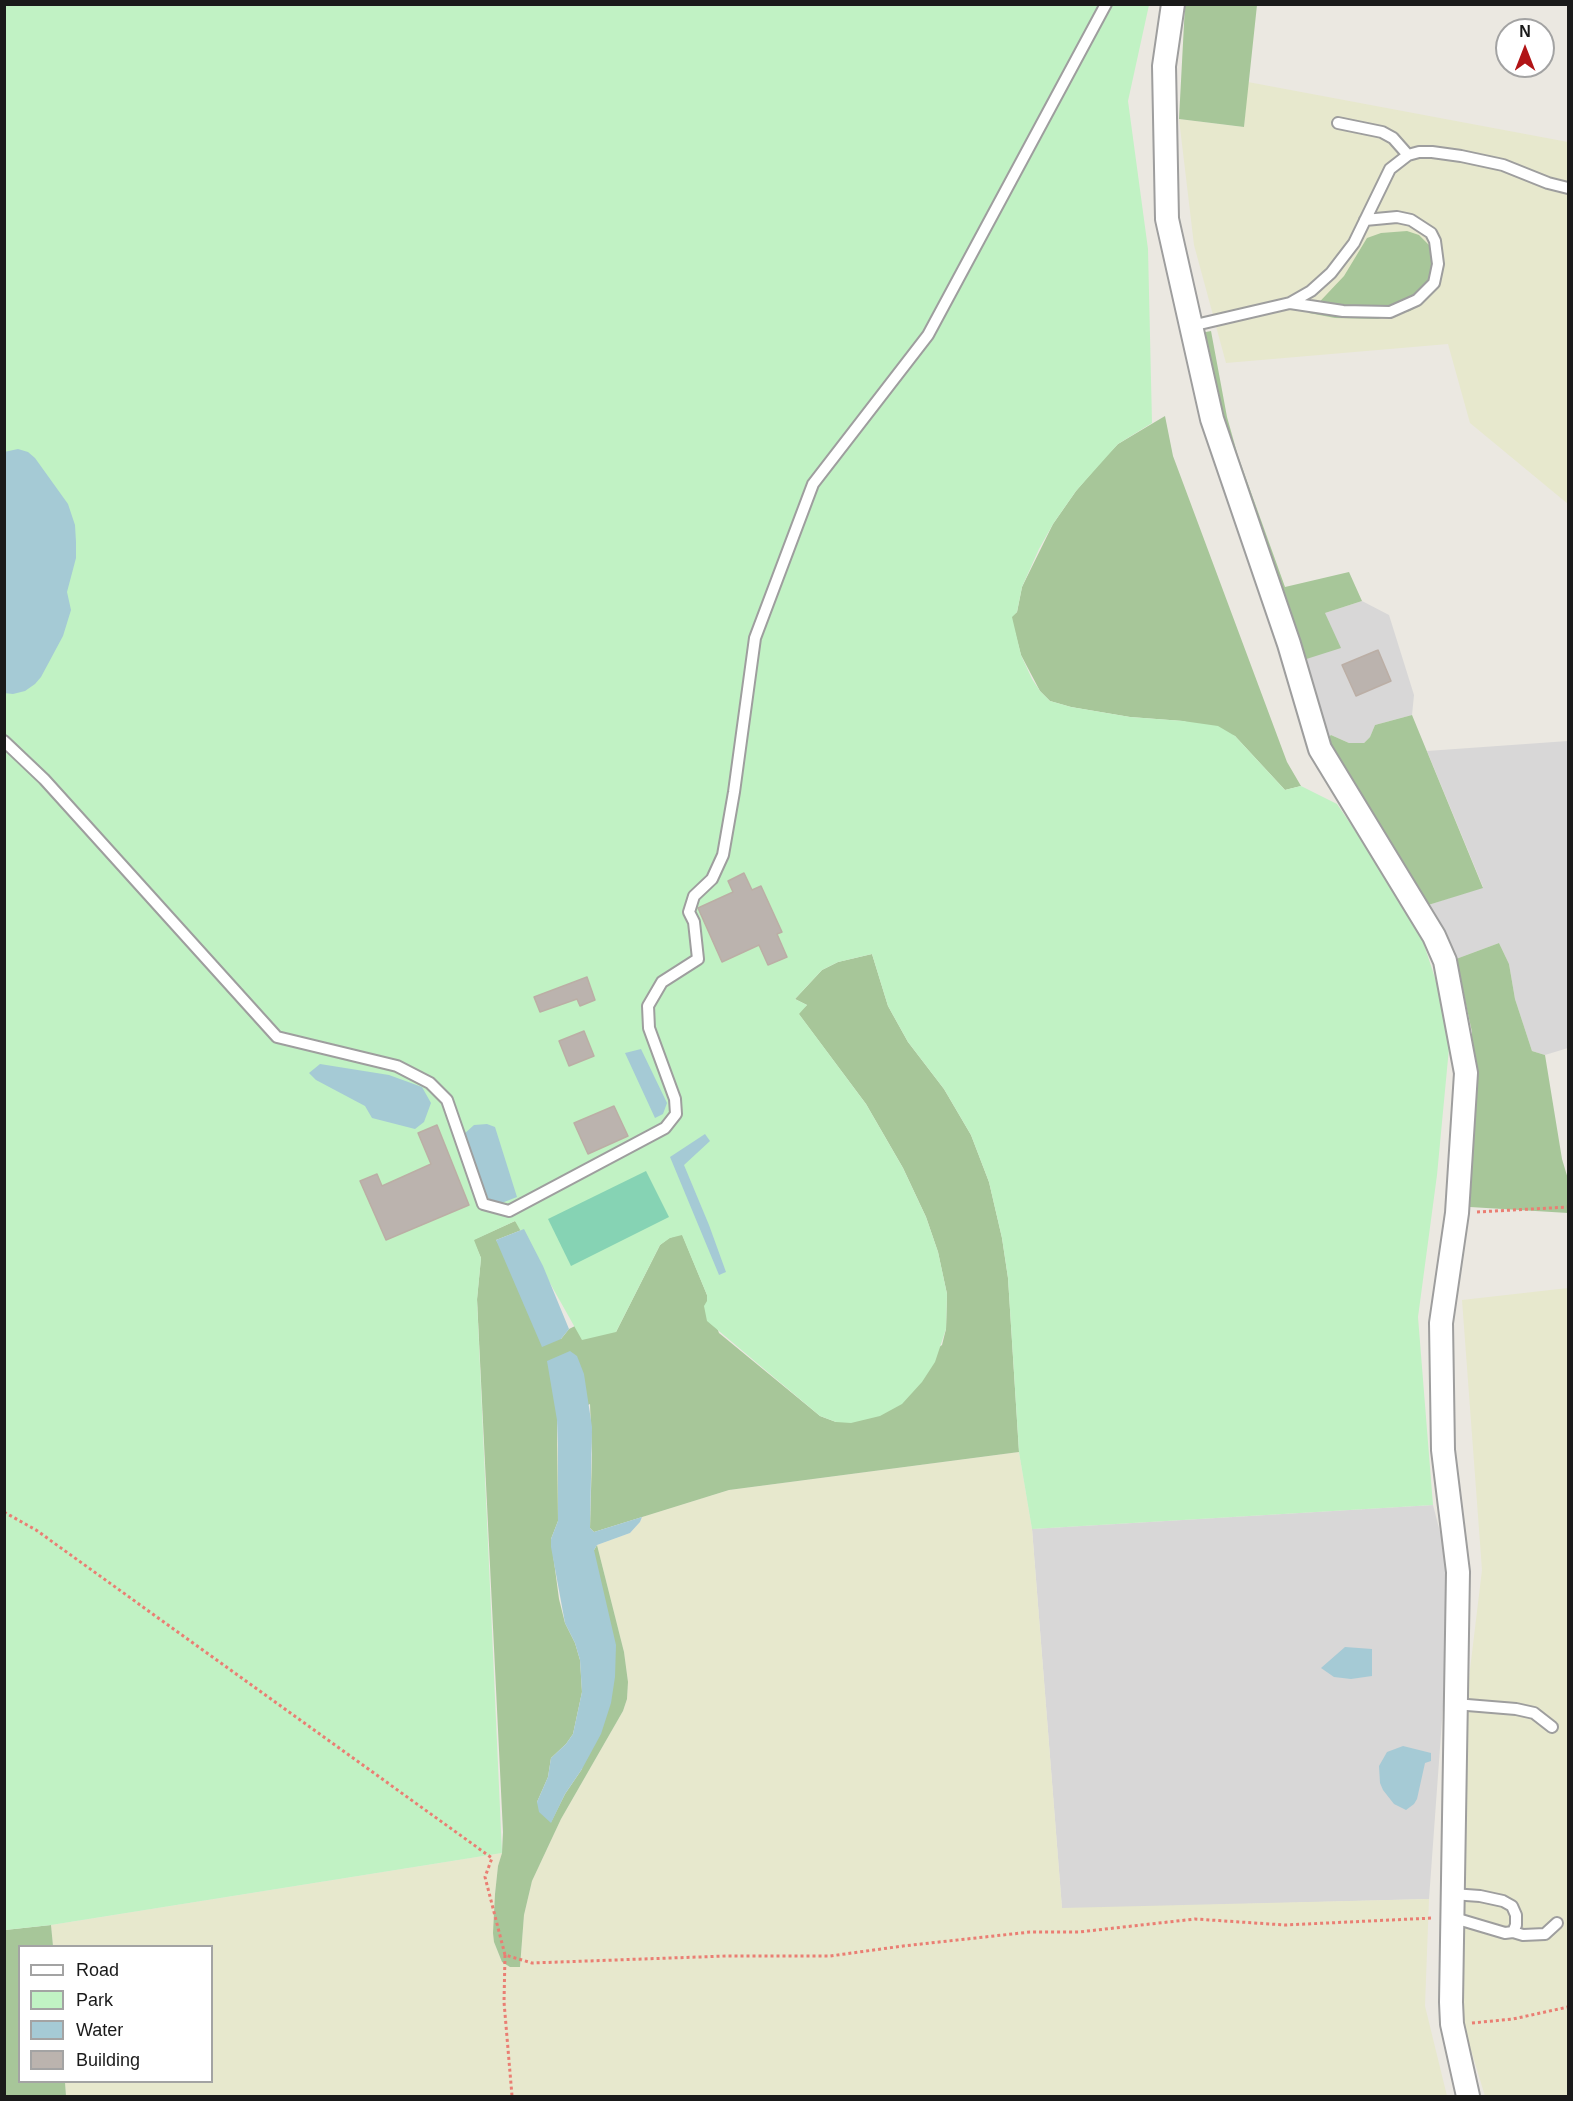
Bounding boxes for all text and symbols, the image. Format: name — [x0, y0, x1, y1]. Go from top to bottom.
north arrow — [1495, 18, 1555, 78]
text: N — [1519, 23, 1531, 40]
legend — [18, 1945, 213, 2083]
text: Road — [76, 1960, 119, 1980]
text: Park — [76, 1990, 113, 2010]
text: Water — [76, 2020, 123, 2040]
text: Building — [76, 2050, 140, 2070]

